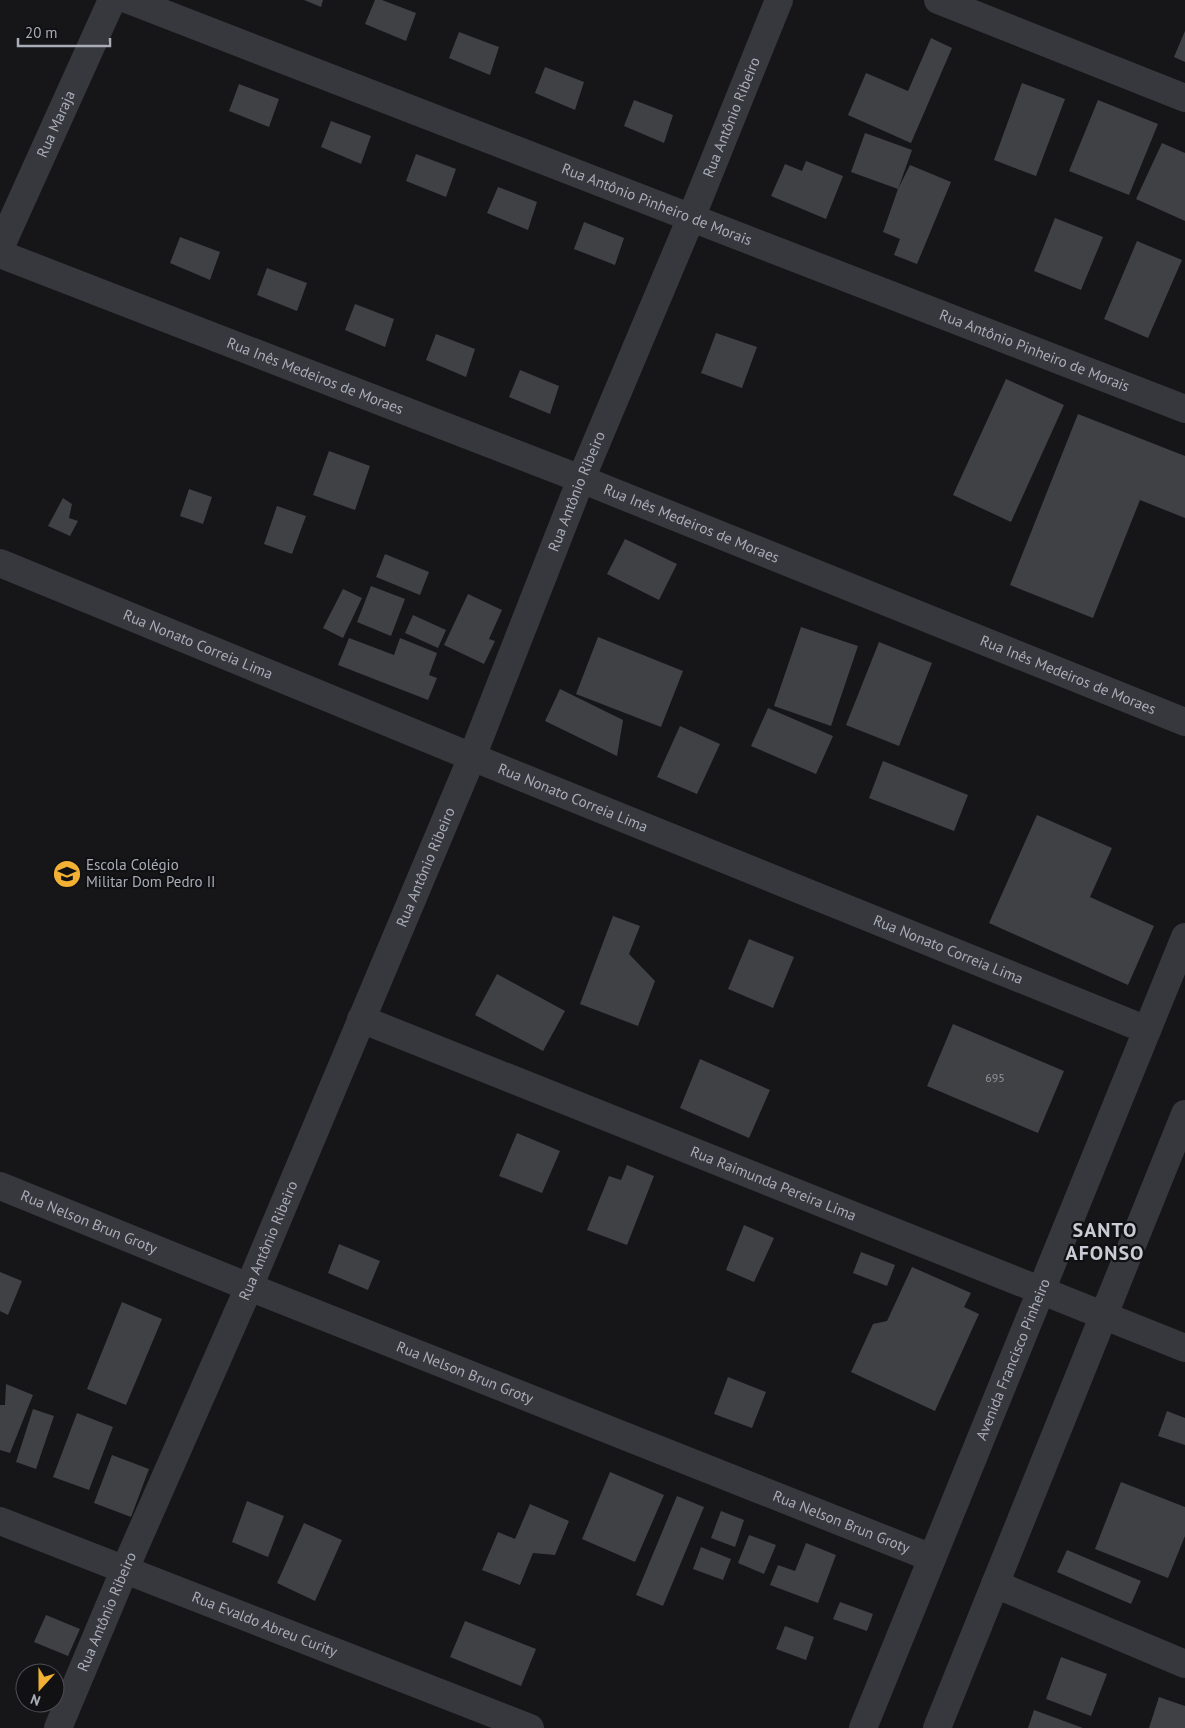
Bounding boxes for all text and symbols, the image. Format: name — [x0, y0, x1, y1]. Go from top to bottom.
scale bar — [18, 15, 110, 47]
text: 20 m — [25, 23, 58, 42]
street label: Rua Antônio Ribeiro — [698, 54, 764, 180]
street label: Rua Maraja — [32, 87, 79, 160]
street label: Rua Antônio Pinheiro de Morais — [559, 159, 755, 249]
street label: Rua Antônio Pinheiro de Morais — [937, 305, 1132, 396]
street label: Rua Inês Medeiros de Moraes — [224, 333, 406, 418]
street label: Rua Antônio Ribeiro — [544, 428, 609, 554]
street label: Rua Inês Medeiros de Moraes — [601, 479, 782, 567]
street label: Rua Nonato Correia Lima — [121, 605, 276, 683]
street label: Rua Inês Medeiros de Moraes — [978, 631, 1159, 718]
street label: Rua Nonato Correia Lima — [495, 758, 651, 836]
street label: Rua Antônio Ribeiro — [392, 804, 459, 930]
place label: Escola Colégio Militar Dom Pedro II — [86, 855, 215, 891]
school or university icon: Escola Colégio Militar Dom Pedro II — [52, 859, 82, 889]
street label: Rua Nonato Correia Lima — [871, 910, 1026, 988]
house number: 695 — [985, 1070, 1005, 1085]
street label: Rua Raimunda Pereira Lima — [688, 1142, 859, 1225]
street label: Rua Antônio Ribeiro — [234, 1178, 302, 1303]
street label: Rua Nelson Brun Groty — [18, 1185, 160, 1258]
district label: SANTO AFONSO — [1066, 1217, 1144, 1266]
street label: Avenida Francisco Pinheiro — [971, 1276, 1054, 1443]
street label: Rua Nelson Brun Groty — [394, 1337, 536, 1408]
street label: Rua Nelson Brun Groty — [770, 1486, 913, 1557]
street label: Rua Antônio Ribeiro — [73, 1549, 140, 1674]
street label: Rua Evaldo Abreu Curity — [189, 1587, 340, 1661]
north arrow — [15, 1663, 65, 1713]
text: N — [28, 1690, 43, 1710]

